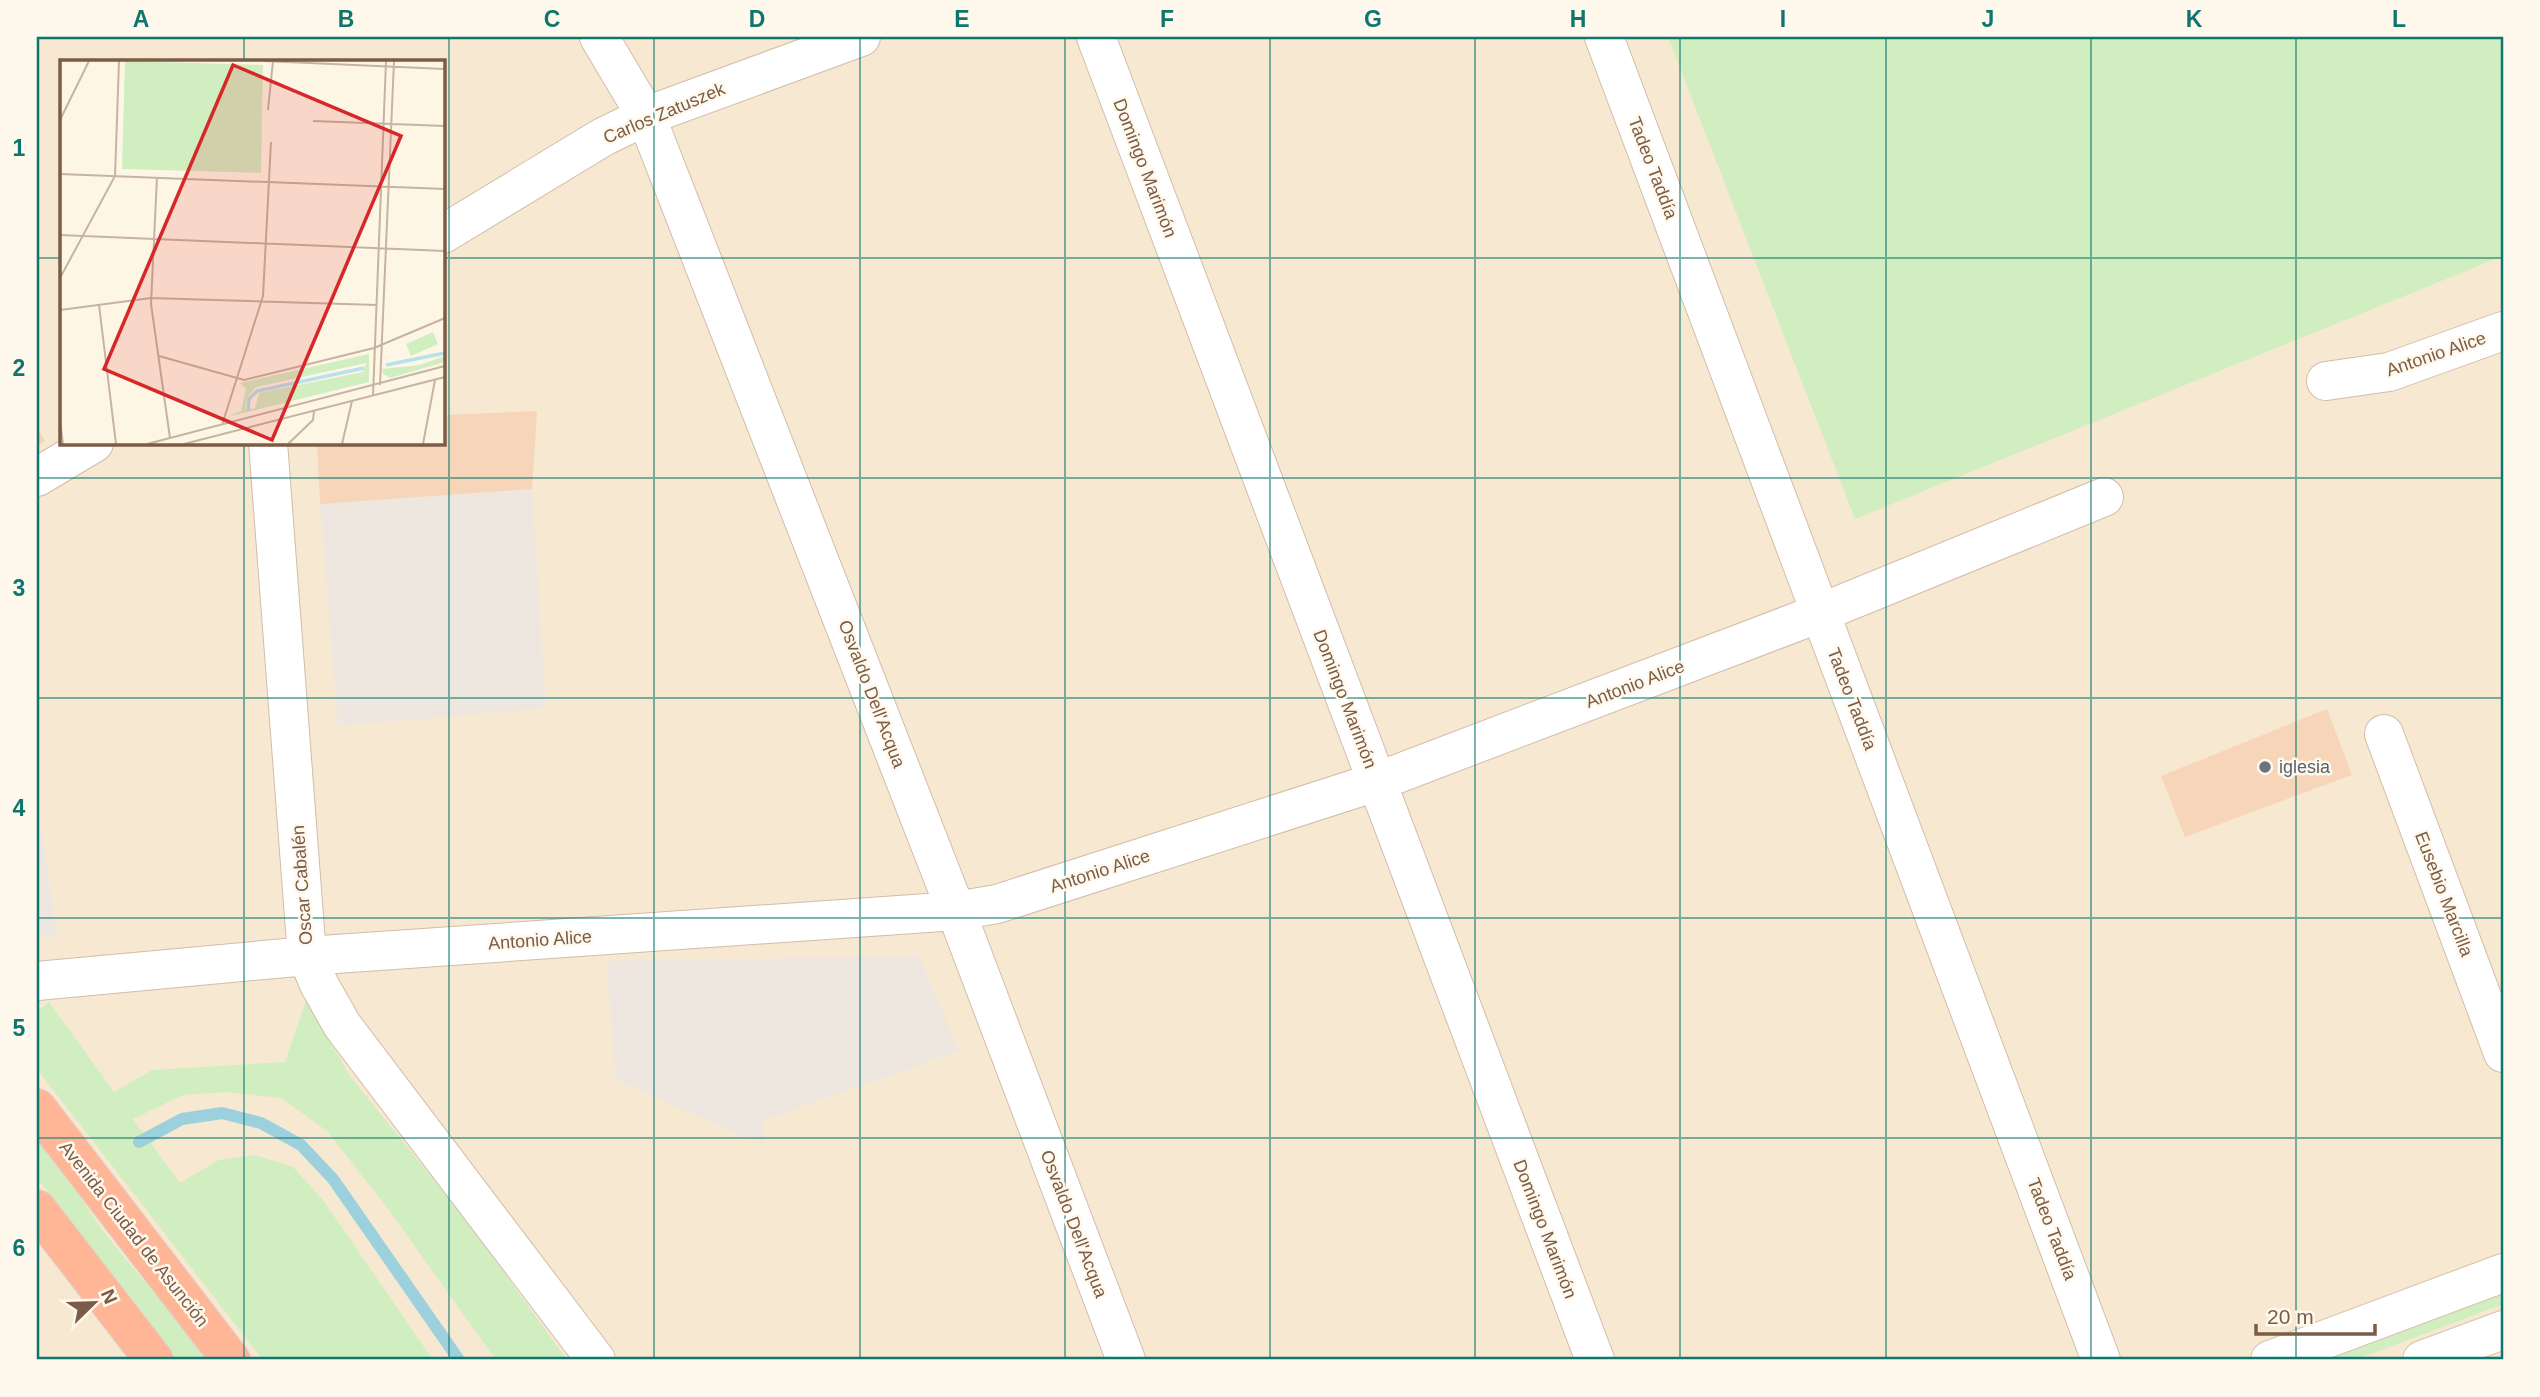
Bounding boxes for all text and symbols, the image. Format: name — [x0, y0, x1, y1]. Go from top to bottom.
text: A — [133, 6, 149, 32]
text: B — [338, 6, 354, 32]
text: C — [544, 6, 560, 32]
text: D — [749, 6, 765, 32]
text: E — [954, 6, 970, 32]
text: F — [1160, 6, 1174, 32]
text: G — [1364, 6, 1382, 32]
text: H — [1570, 6, 1586, 32]
text: I — [1780, 6, 1786, 32]
text: J — [1982, 6, 1994, 32]
text: K — [2186, 6, 2203, 32]
text: L — [2392, 6, 2406, 32]
inset map — [60, 60, 444, 444]
street label: Carlos Zatuszek — [600, 78, 729, 148]
street label: Domingo Marimón — [1109, 96, 1181, 240]
street label: Tadeo Taddía — [1624, 114, 1682, 223]
text: 1 — [13, 135, 26, 161]
street label: Antonio Alice — [2384, 328, 2488, 380]
text: 2 — [13, 355, 25, 381]
text: 3 — [13, 575, 25, 601]
street label: Osvaldo Dell'Acqua — [835, 617, 910, 772]
street label: Domingo Marimón — [1309, 627, 1381, 771]
street label: Tadeo Taddía — [1823, 645, 1881, 754]
street label: Antonio Alice — [1583, 656, 1687, 712]
place label: iglesia — [2279, 757, 2331, 777]
marker: iglesia — [2257, 759, 2273, 775]
text: 4 — [13, 795, 26, 821]
street label: Oscar Cabalén — [288, 824, 316, 946]
street label: Eusebio Marcilla — [2411, 829, 2477, 960]
street label: Antonio Alice — [1047, 845, 1153, 897]
street label: Antonio Alice — [487, 926, 593, 954]
text: 5 — [13, 1015, 26, 1041]
street label: Avenida Ciudad de Asunción — [55, 1137, 213, 1331]
street label: Osvaldo Dell'Acqua — [1037, 1147, 1112, 1302]
street label: Domingo Marimón — [1509, 1157, 1581, 1301]
street label: Tadeo Taddía — [2023, 1175, 2081, 1284]
text: 6 — [13, 1235, 25, 1261]
north arrow — [60, 1268, 130, 1338]
text: N — [97, 1286, 122, 1307]
scale bar — [2256, 1292, 2376, 1336]
text: 20 m — [2267, 1305, 2314, 1328]

